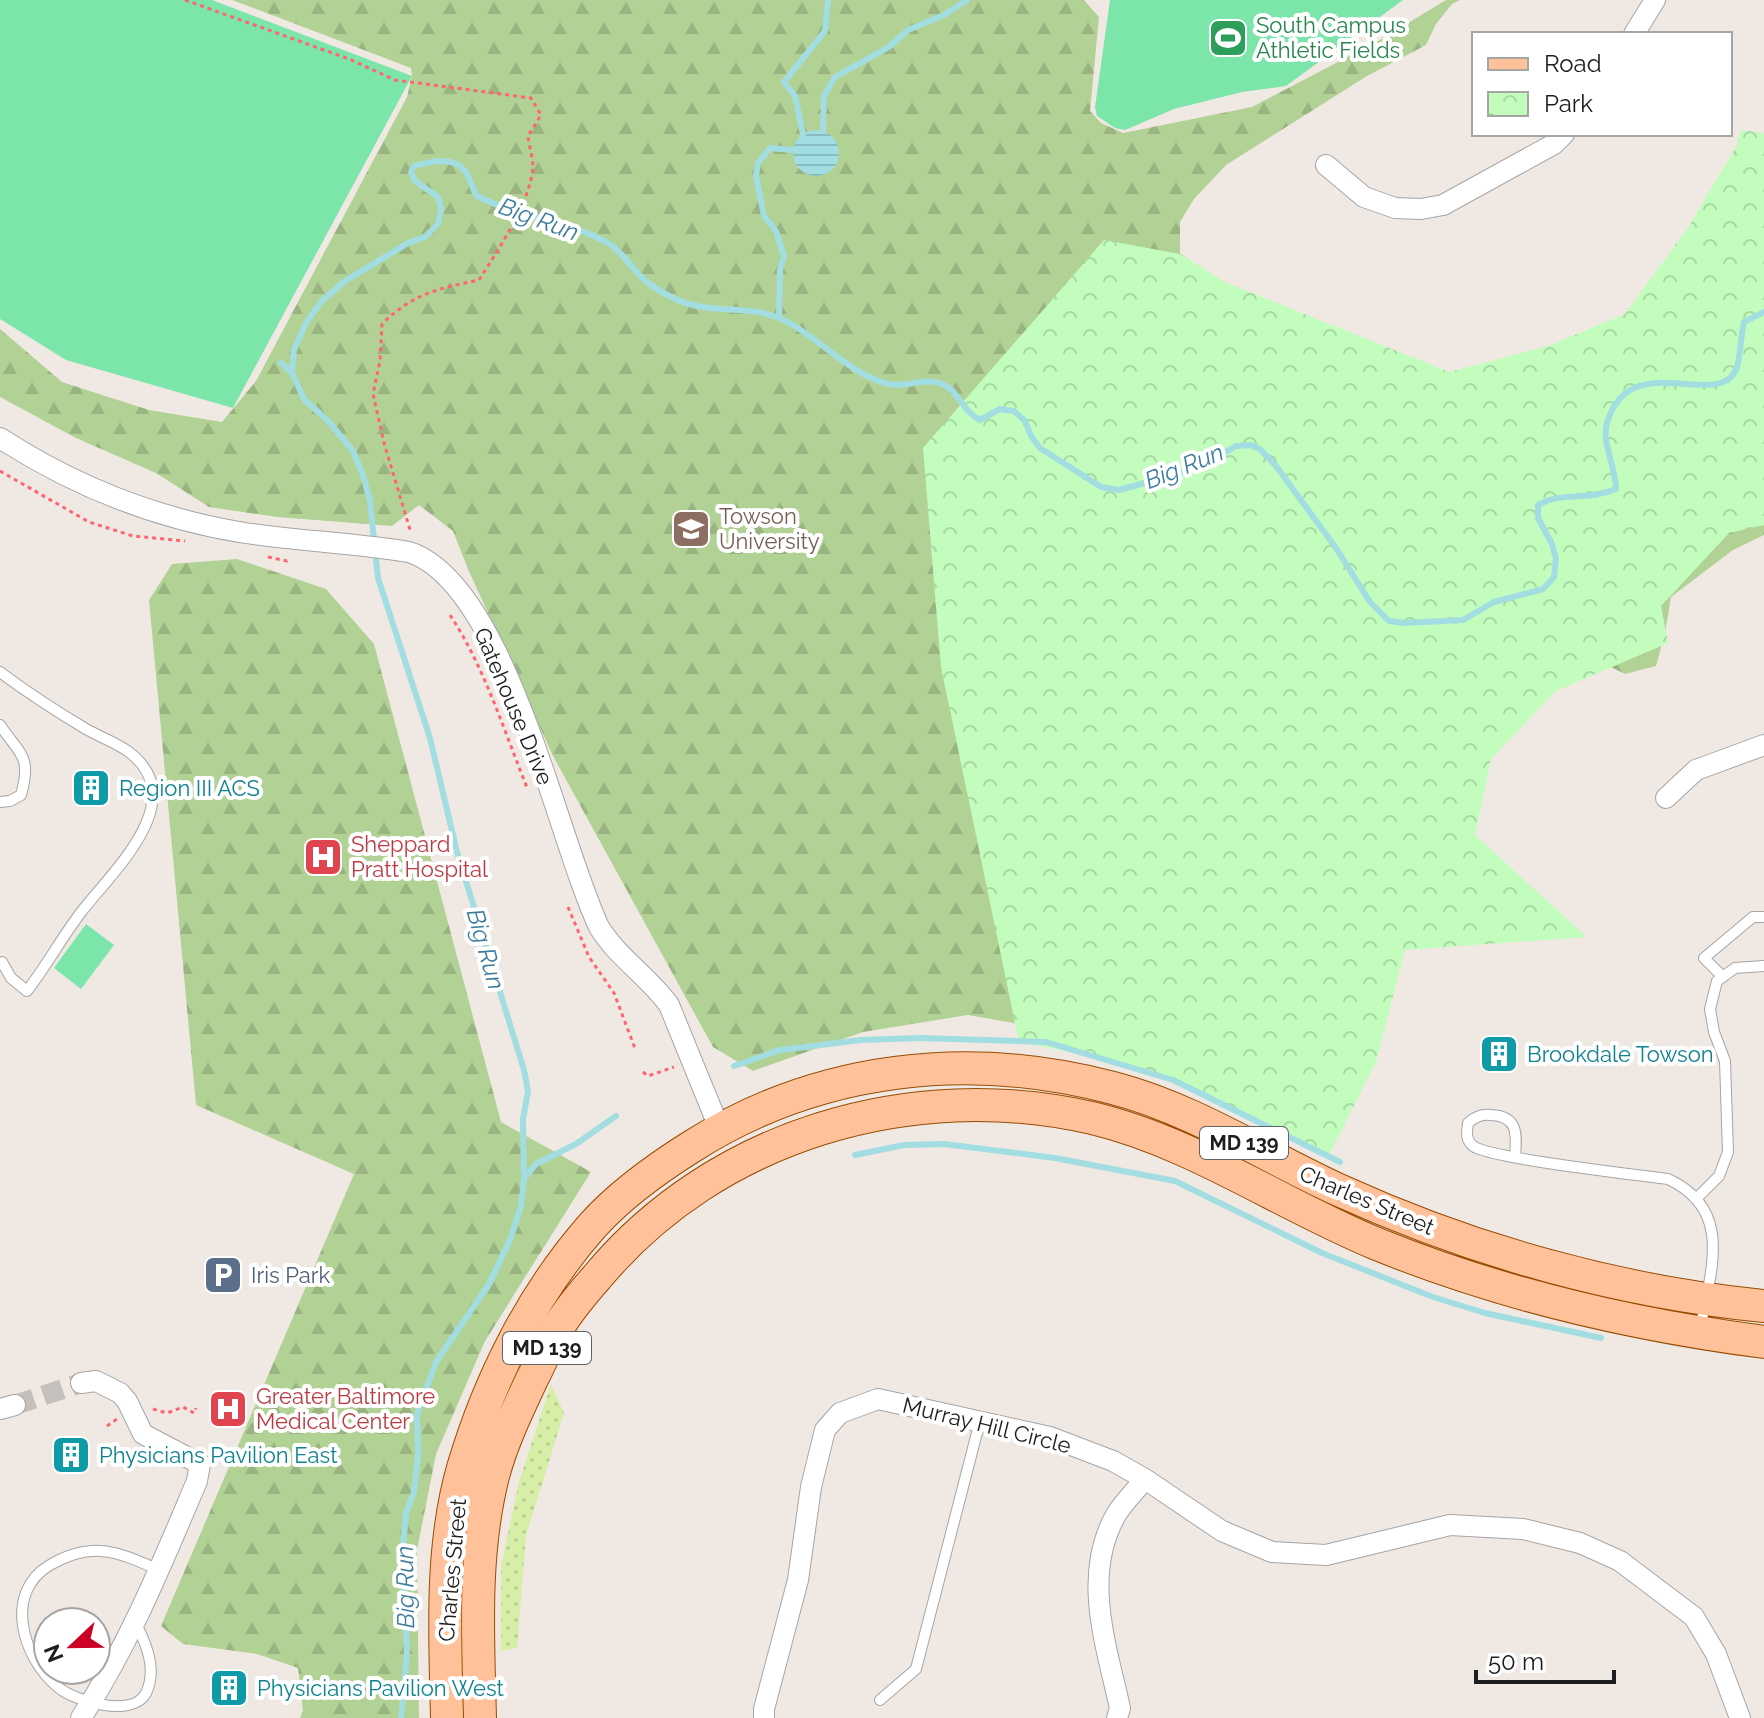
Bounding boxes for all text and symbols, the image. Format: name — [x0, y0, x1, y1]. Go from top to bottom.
place label: South Campus Athletic Fields — [1256, 12, 1406, 63]
sports icon: South Campus Athletic Fields — [1207, 17, 1249, 59]
legend — [1472, 32, 1732, 136]
text: Road — [1544, 49, 1602, 78]
text: Park — [1544, 89, 1593, 118]
water label: Big Run — [495, 191, 583, 247]
water label: Big Run — [1140, 437, 1228, 495]
place label: Towson University — [719, 503, 820, 554]
school or university icon: Towson University — [670, 508, 712, 550]
street label: Gatehouse Drive — [469, 623, 559, 789]
building icon: Region III ACS — [70, 767, 112, 809]
place label: Region III ACS — [119, 775, 260, 801]
place label: Sheppard Pratt Hospital — [351, 831, 488, 882]
hospital icon: Sheppard Pratt Hospital — [302, 836, 344, 878]
water label: Big Run — [461, 905, 511, 993]
building icon: Brookdale Towson — [1478, 1033, 1520, 1075]
place label: Brookdale Towson — [1527, 1041, 1714, 1067]
road number: MD 139 — [1200, 1127, 1288, 1159]
street label: Charles Street — [1296, 1160, 1439, 1240]
parking icon: Iris Park — [202, 1254, 244, 1296]
place label: Iris Park — [251, 1262, 330, 1288]
road number: MD 139 — [503, 1332, 591, 1364]
place label: Greater Baltimore Medical Center — [256, 1383, 435, 1434]
hospital icon: Greater Baltimore Medical Center — [207, 1388, 249, 1430]
street label: Murray Hill Circle — [900, 1392, 1074, 1459]
building icon: Physicians Pavilion East — [50, 1434, 92, 1476]
place label: Physicians Pavilion East — [99, 1442, 338, 1468]
street label: Charles Street — [433, 1497, 471, 1643]
water label: Big Run — [390, 1545, 420, 1629]
north arrow — [32, 1606, 112, 1686]
scale bar — [1476, 1634, 1614, 1684]
text: N — [38, 1641, 69, 1666]
text: 50 m — [1488, 1647, 1544, 1676]
building icon: Physicians Pavilion West — [208, 1667, 250, 1709]
place label: Physicians Pavilion West — [257, 1675, 505, 1701]

